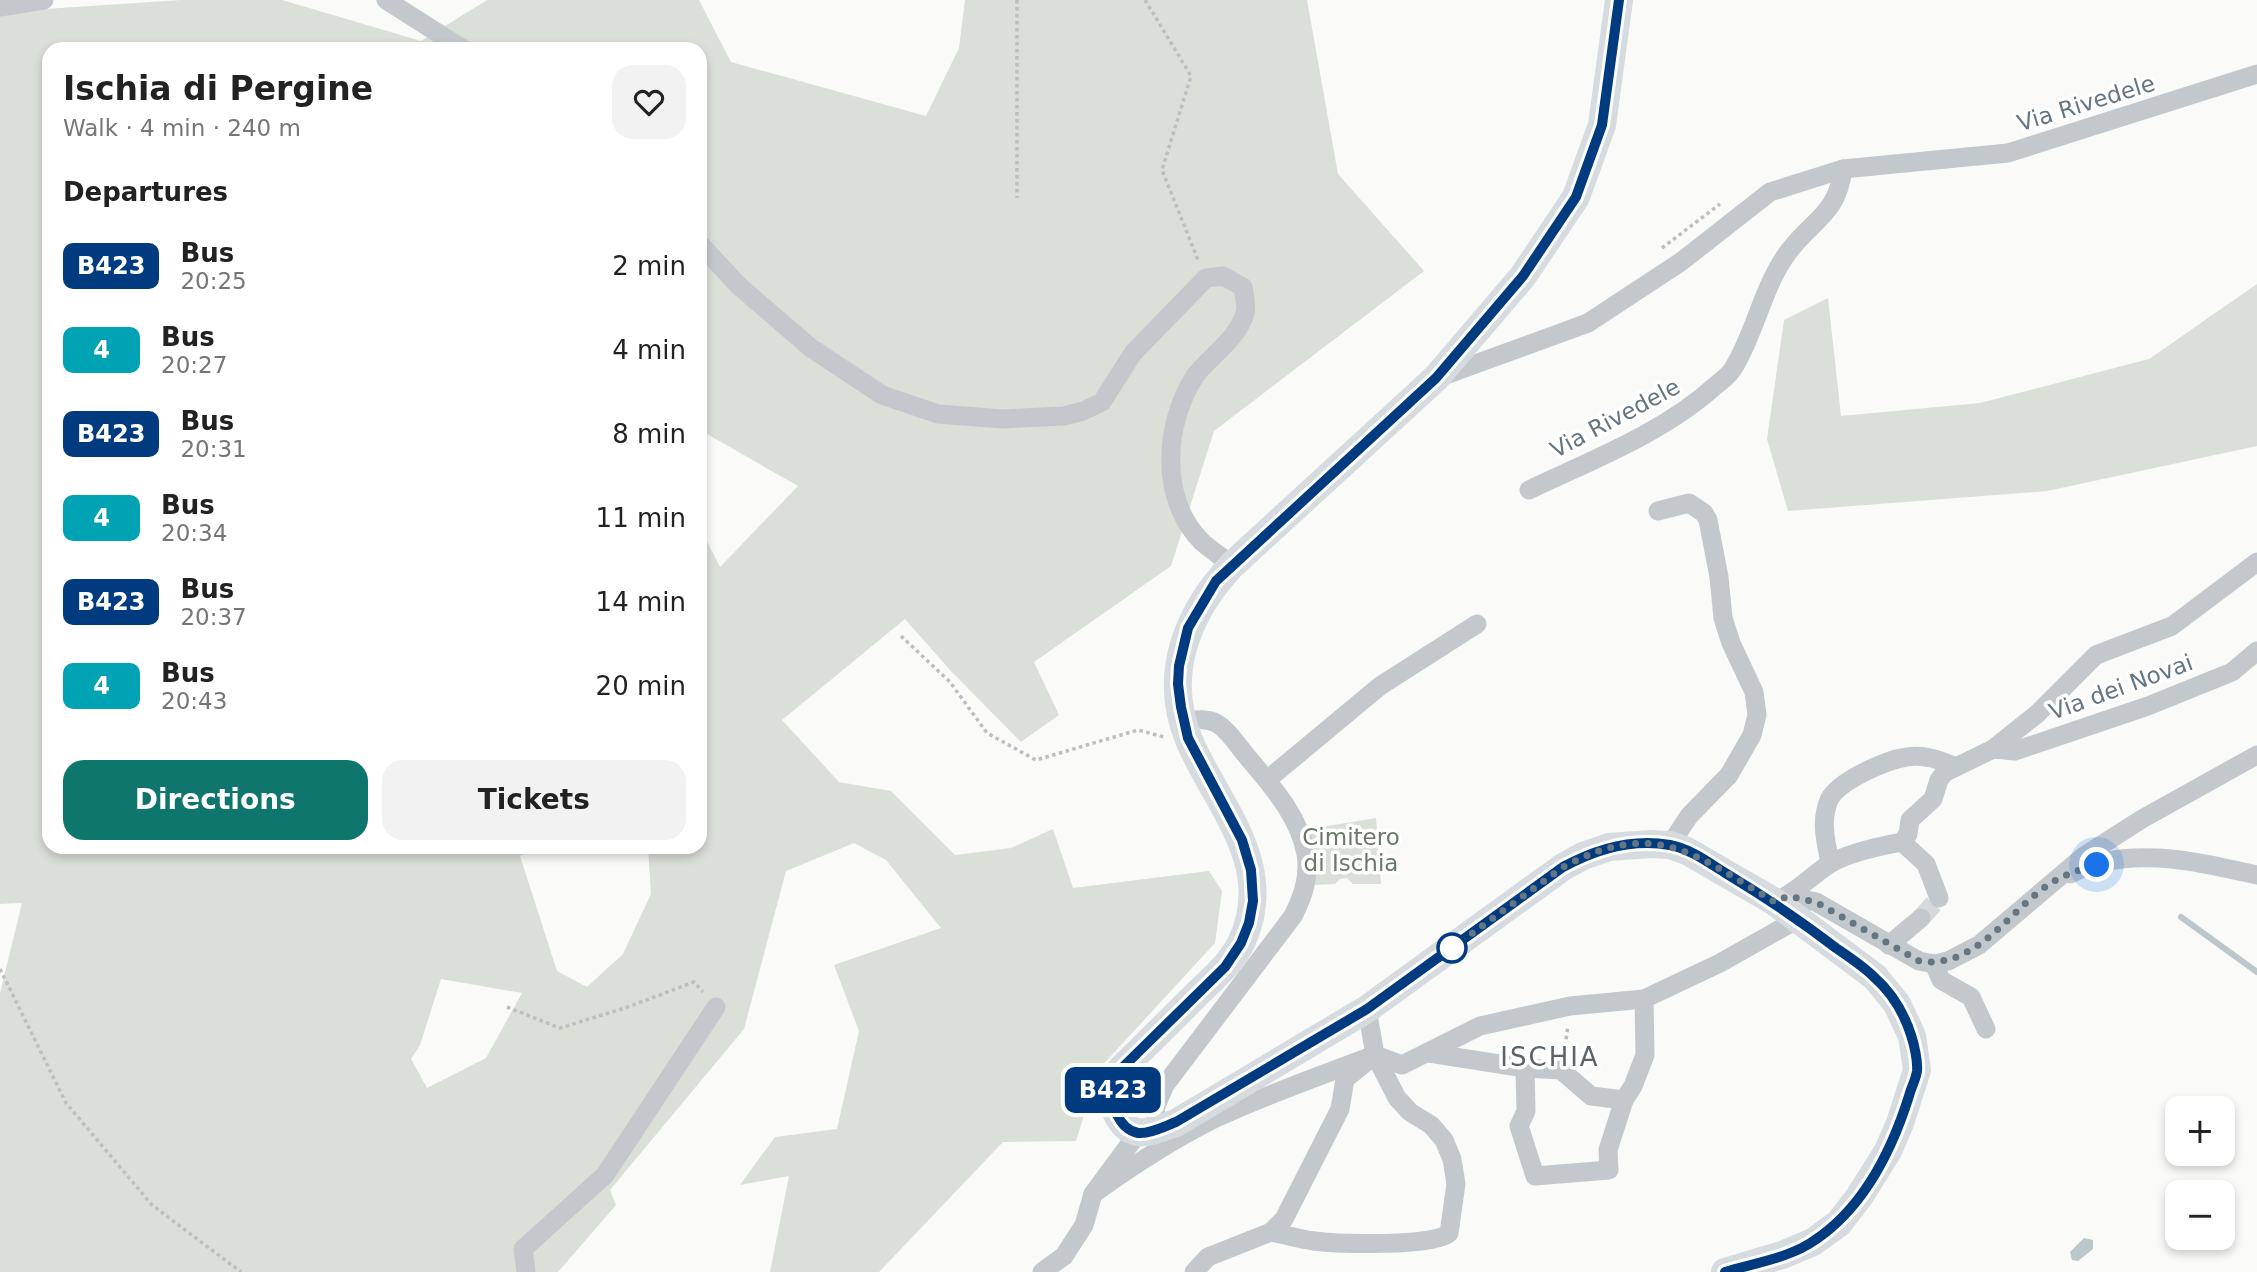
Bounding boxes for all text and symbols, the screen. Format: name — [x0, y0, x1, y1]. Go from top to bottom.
button: heart — [612, 65, 686, 139]
text: Ischia di Pergine — [63, 69, 373, 108]
street label: Via Rivedele — [2014, 70, 2158, 136]
text: Walk · 4 min · 240 m — [63, 115, 301, 141]
text: Departures — [63, 177, 228, 207]
text: Bus — [180, 238, 234, 268]
text: 2 min — [612, 251, 686, 281]
text: B423 — [77, 252, 145, 280]
text: 20:25 — [180, 268, 247, 294]
text: Bus — [161, 322, 215, 352]
text: 4 min — [612, 335, 686, 365]
text: 4 — [93, 336, 110, 364]
text: 20:27 — [161, 352, 227, 378]
street label: Via Rivedele — [1546, 373, 1684, 463]
text: Bus — [180, 406, 234, 436]
text: 8 min — [612, 419, 686, 449]
text: B423 — [77, 420, 145, 448]
text: 20:31 — [180, 436, 247, 462]
text: Bus — [161, 490, 215, 520]
text: 11 min — [596, 503, 686, 533]
text: 4 — [93, 504, 110, 532]
text: 20:34 — [161, 520, 227, 546]
text: Bus — [180, 574, 234, 604]
text: 14 min — [596, 587, 686, 617]
text: B423 — [77, 588, 145, 616]
text: 20:37 — [180, 604, 247, 630]
street label: Via dei Novai — [2046, 649, 2196, 725]
text: Bus — [161, 658, 215, 688]
text: 20 min — [596, 671, 686, 701]
text: 4 — [93, 672, 110, 700]
text: 20:43 — [161, 688, 227, 714]
button: Directions — [63, 760, 368, 840]
button: Tickets — [382, 760, 686, 840]
park label: Cimitero di Ischia — [1302, 824, 1400, 876]
your location — [2079, 847, 2114, 882]
unlabelled marker — [1437, 933, 1467, 963]
district label: ISCHIA — [1500, 1042, 1600, 1072]
line badge: B423 — [1064, 1067, 1162, 1113]
text: B423 — [1079, 1076, 1147, 1104]
map controls — [2165, 1096, 2235, 1250]
button: + — [2165, 1096, 2235, 1166]
button: − — [2165, 1180, 2235, 1250]

